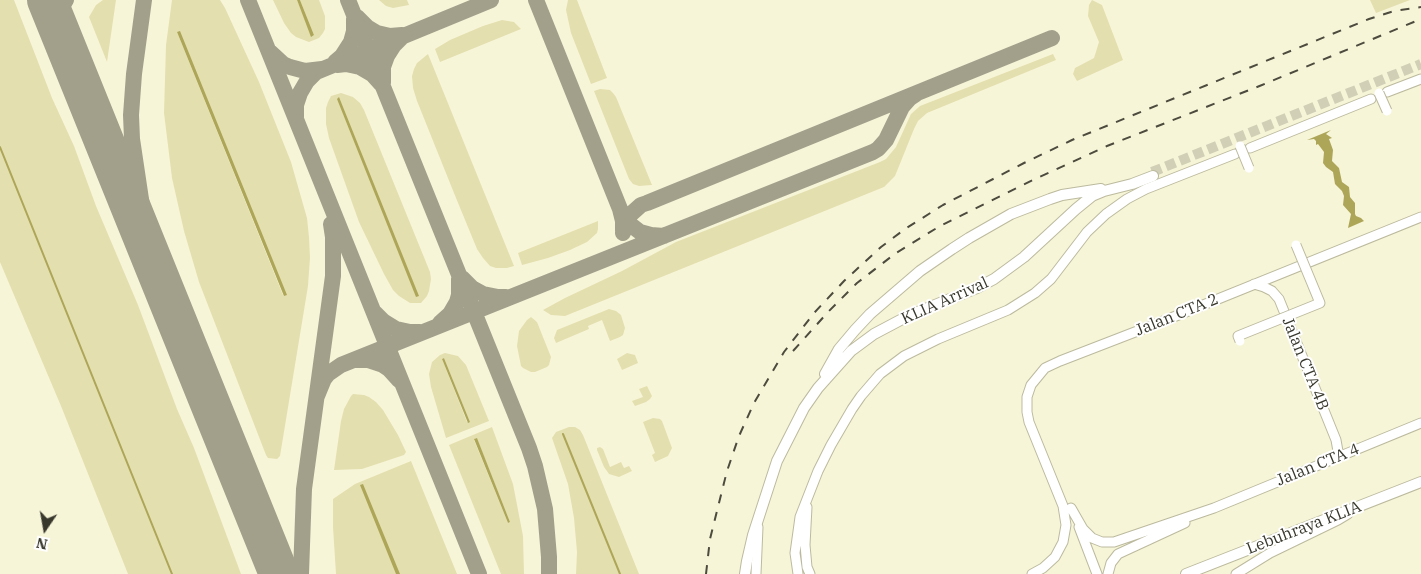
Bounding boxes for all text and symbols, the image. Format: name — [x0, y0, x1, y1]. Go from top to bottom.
street label: KLIA Arrival — [899, 273, 991, 329]
street label: Jalan CTA 2 — [1133, 290, 1221, 340]
street label: Jalan CTA 4B — [1278, 315, 1332, 413]
street label: Jalan CTA 4 — [1274, 440, 1362, 490]
street label: Lebuhraya KLIA — [1244, 497, 1364, 559]
north arrow — [20, 504, 70, 554]
text: N — [35, 534, 49, 554]

